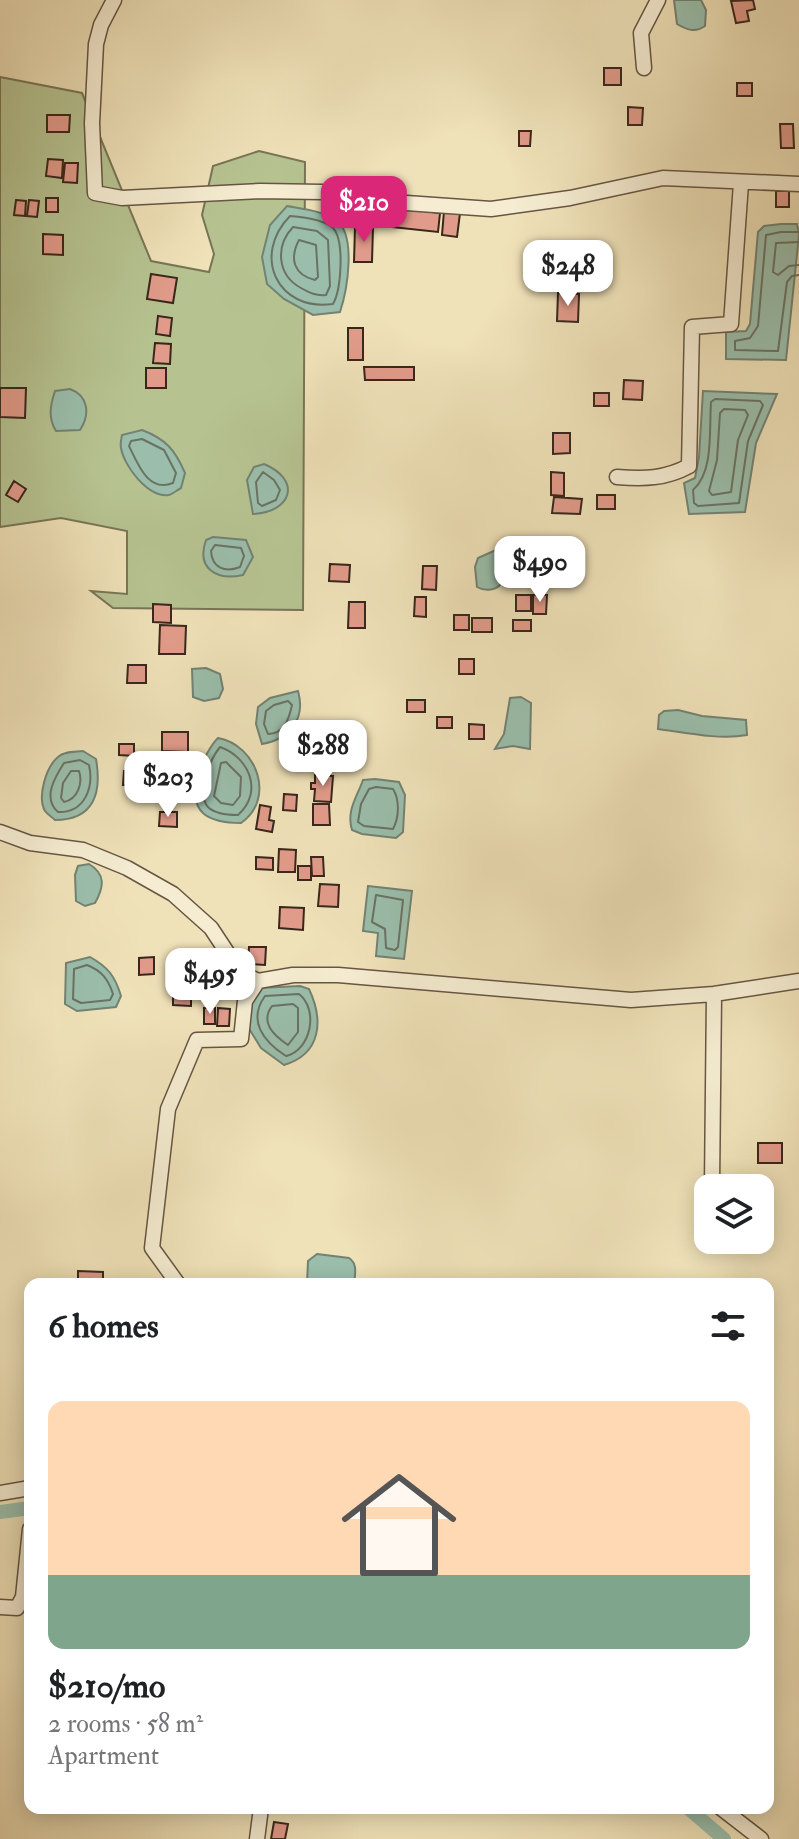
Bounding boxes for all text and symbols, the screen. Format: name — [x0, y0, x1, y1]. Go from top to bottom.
pin: $210 — [317, 176, 411, 244]
text: $210 — [339, 186, 389, 218]
pin: $248 — [521, 240, 615, 308]
text: $248 — [541, 250, 595, 282]
pin: $490 — [493, 536, 587, 604]
text: $490 — [512, 546, 568, 578]
pin: $288 — [276, 720, 370, 788]
text: $288 — [297, 730, 349, 762]
pin: $203 — [121, 751, 215, 819]
text: $203 — [142, 761, 194, 793]
pin: $495 — [163, 948, 257, 1016]
text: $495 — [183, 958, 237, 990]
map controls — [694, 1174, 774, 1254]
button: layers — [694, 1174, 774, 1254]
icon: filters — [706, 1304, 750, 1348]
text: 6 homes — [48, 1305, 159, 1348]
icon: home — [327, 1453, 471, 1597]
text: $210/mo — [48, 1665, 165, 1708]
text: 2 rooms · 58 m² — [48, 1708, 203, 1740]
text: Apartment — [48, 1740, 159, 1772]

